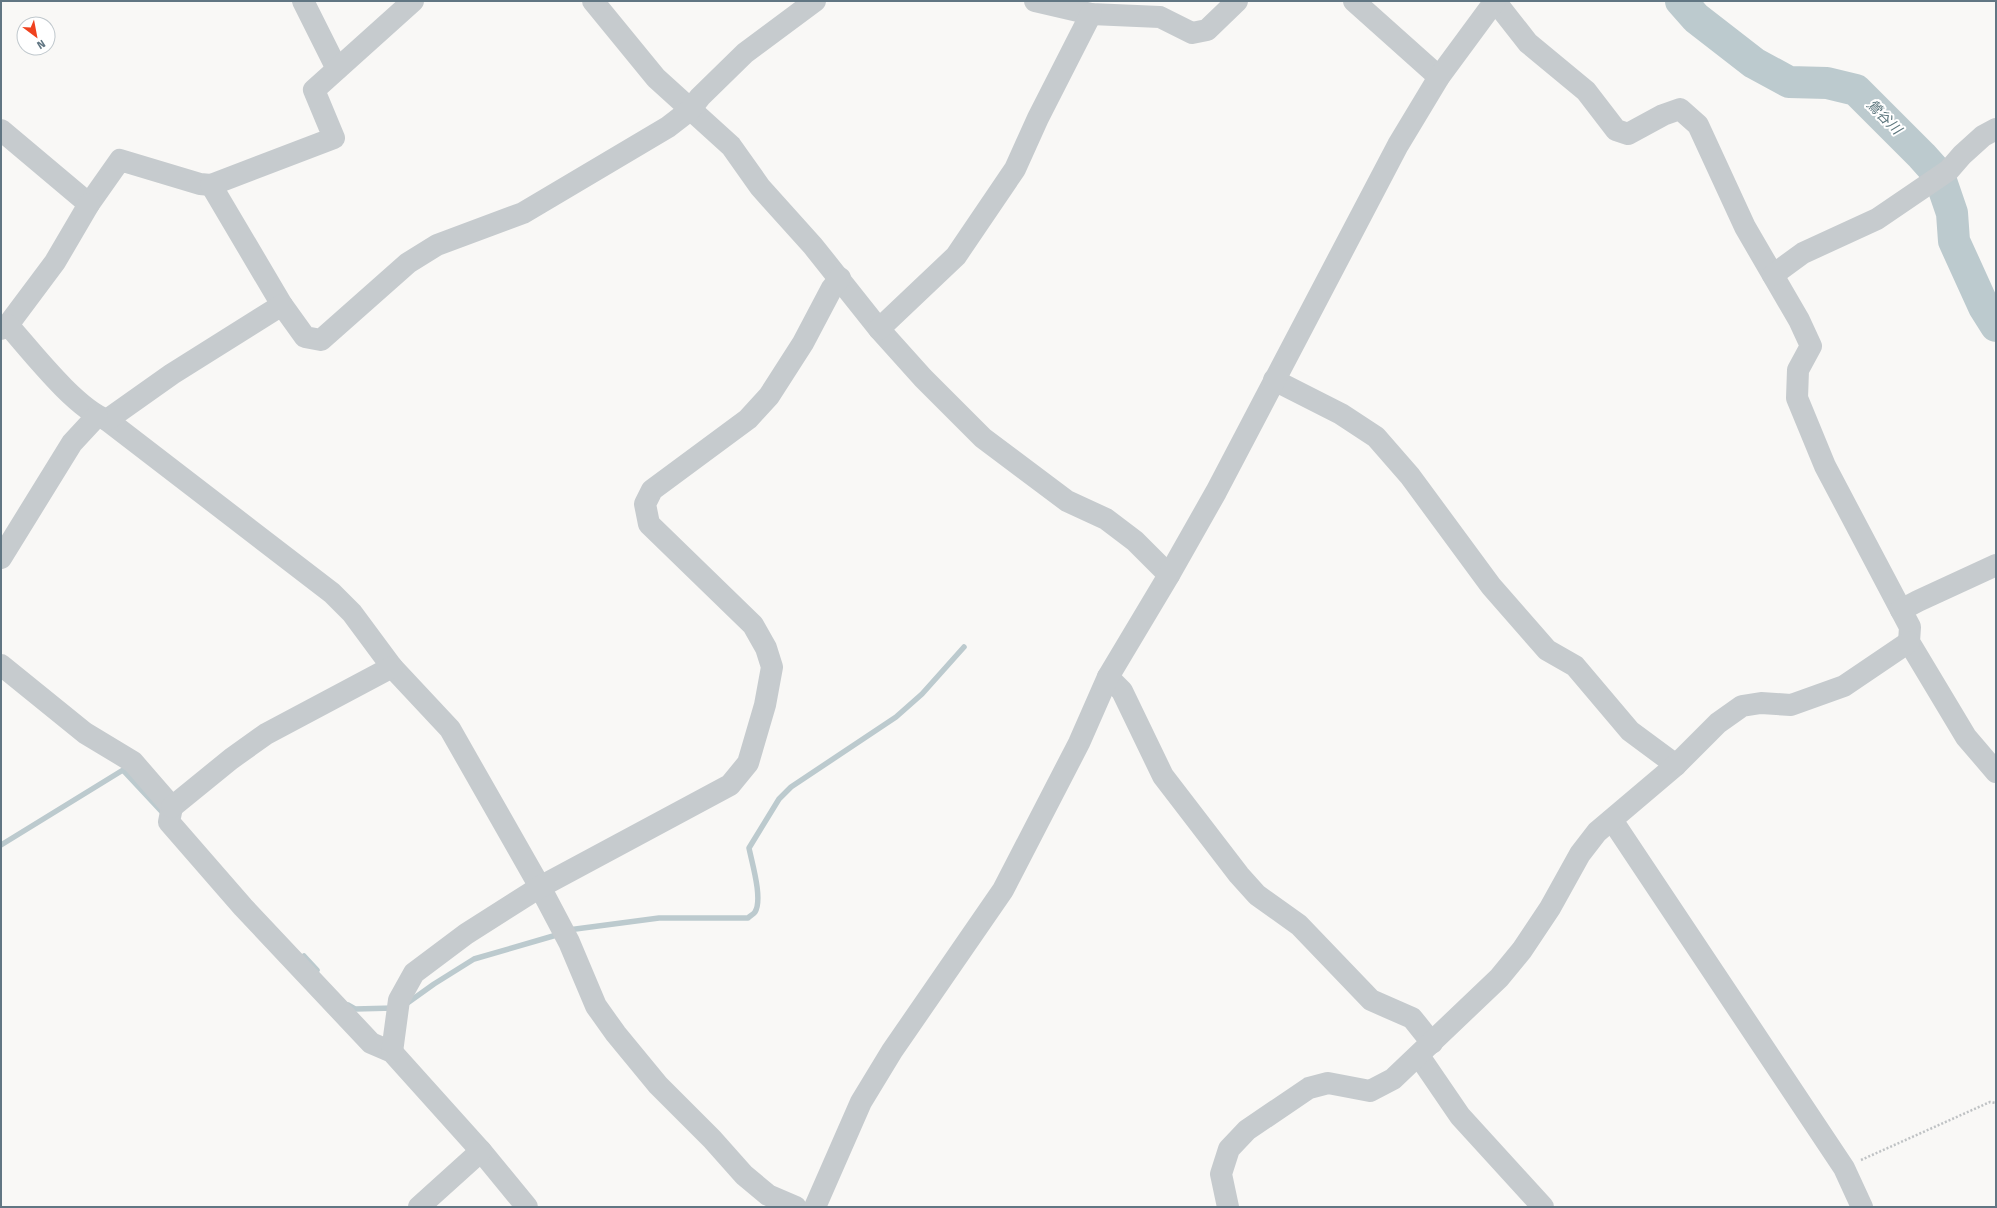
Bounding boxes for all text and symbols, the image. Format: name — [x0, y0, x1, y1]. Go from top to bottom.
north arrow — [16, 16, 56, 56]
text: N — [34, 37, 48, 52]
water label: 鶯谷川 — [1863, 96, 1906, 139]

